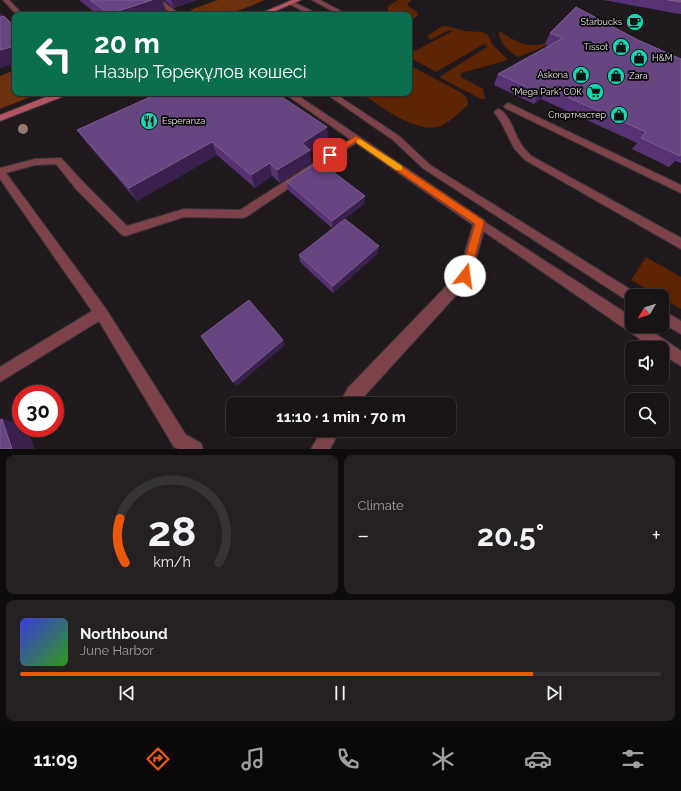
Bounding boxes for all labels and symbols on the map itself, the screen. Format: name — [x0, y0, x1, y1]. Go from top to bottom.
cafe icon: Starbucks — [625, 12, 645, 32]
place label: Starbucks — [581, 17, 623, 27]
shop icon: Tissot — [611, 37, 631, 57]
place label: Tissot — [584, 42, 608, 52]
shop icon: H&M — [629, 48, 649, 68]
place label: H&M — [652, 53, 673, 63]
shop icon: Askona — [571, 65, 591, 85]
shop icon: Zara — [606, 66, 626, 86]
place label: Askona — [538, 70, 568, 80]
place label: Zara — [629, 71, 648, 81]
supermarket icon: "Mega Park" СОК — [585, 82, 605, 102]
place label: "Mega Park" СОК — [512, 87, 582, 97]
shop icon: Спортмастер — [609, 105, 629, 125]
place label: Спортмастер — [548, 110, 606, 120]
restaurant icon: Esperanza — [139, 111, 159, 131]
place label: Esperanza — [162, 116, 205, 126]
pin — [313, 138, 347, 172]
position arrow — [444, 255, 486, 297]
north arrow — [625, 289, 669, 333]
speed limit sign: 30 — [12, 385, 64, 437]

